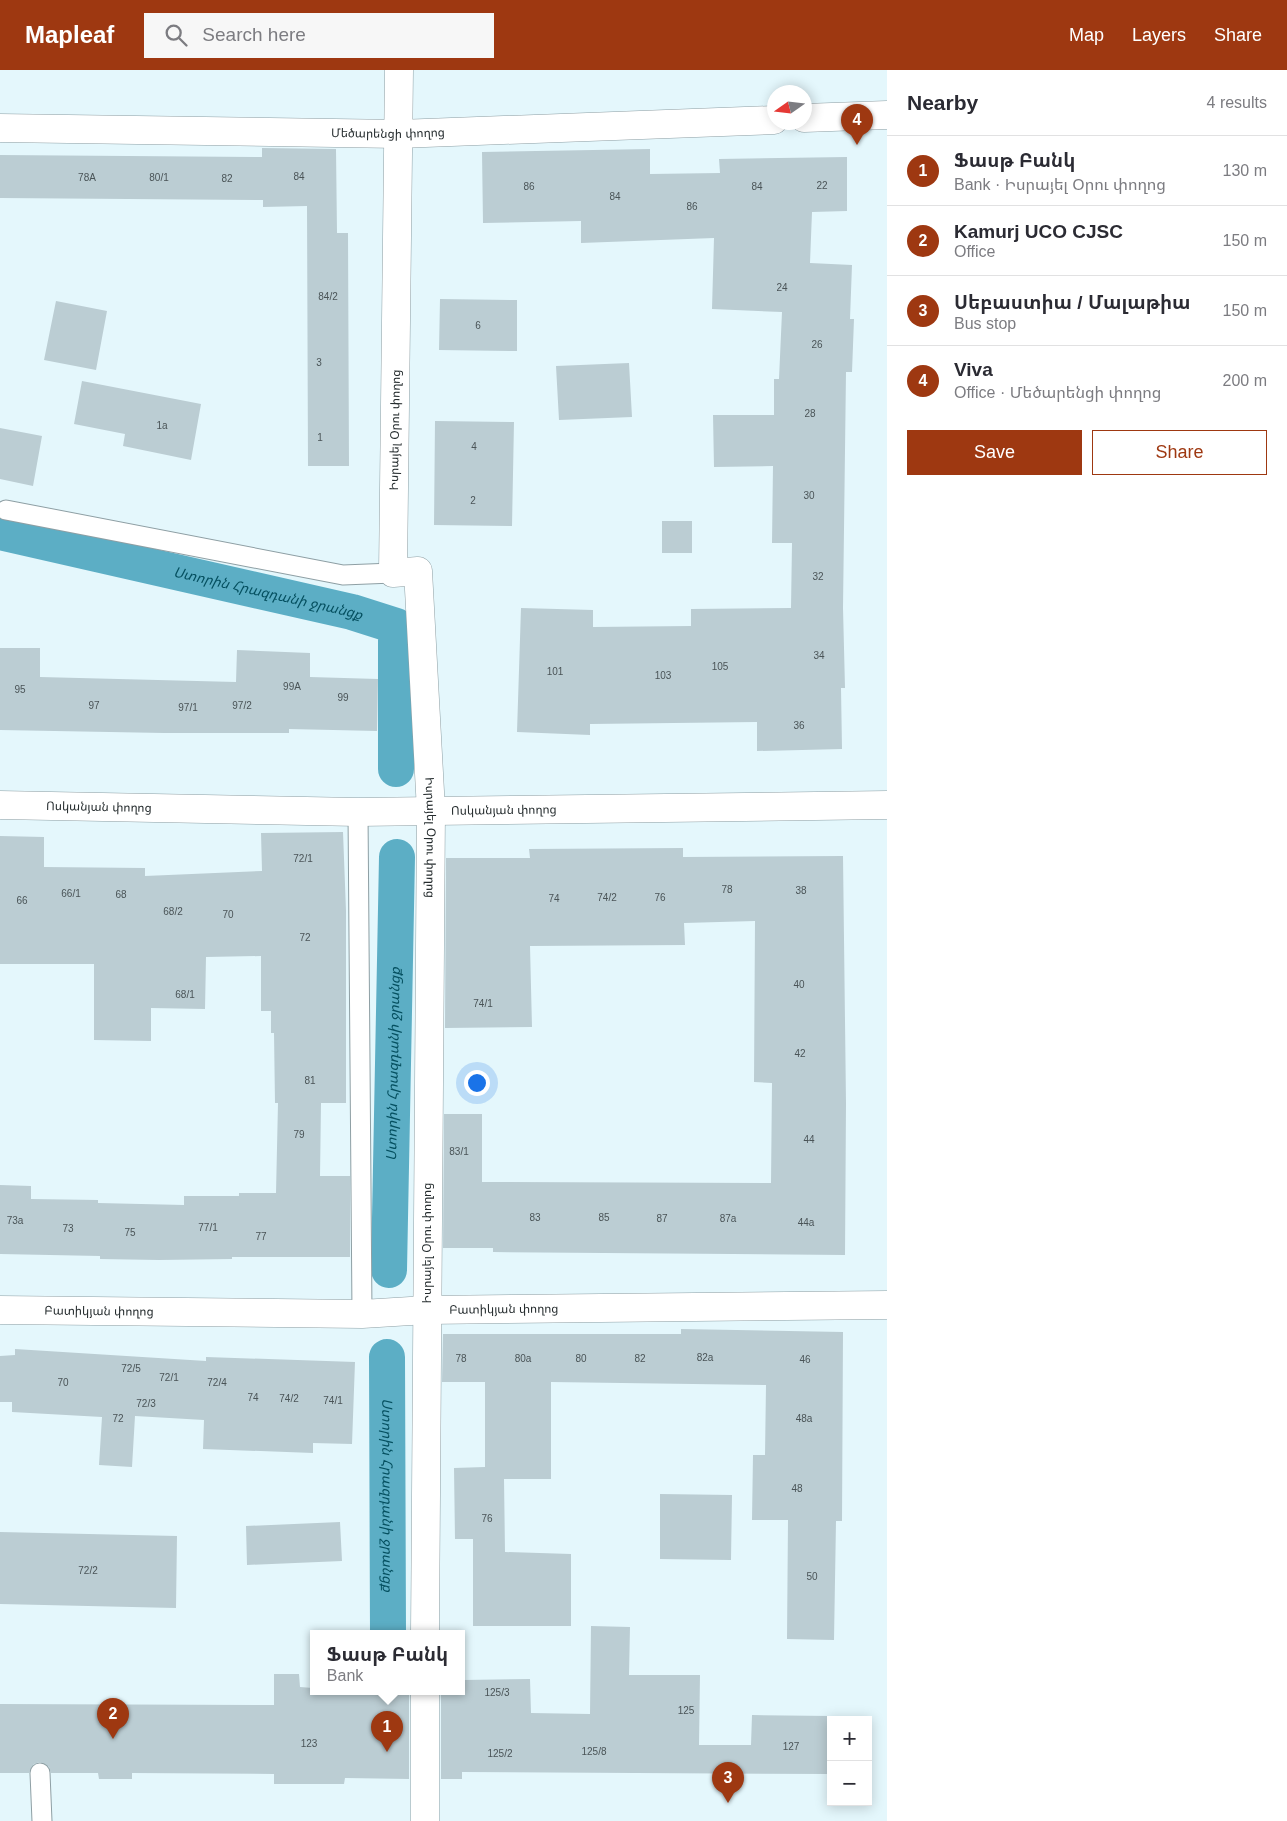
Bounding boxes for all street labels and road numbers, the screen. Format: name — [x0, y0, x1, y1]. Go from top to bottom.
street label: Մեծարենցի փողոց — [331, 125, 445, 141]
street label: Իսրայել Օրու փողոց — [387, 369, 403, 491]
street label: Իսրայել Օրու փողոց — [422, 777, 438, 898]
street label: Ոսկանյան փողոց — [46, 799, 152, 815]
street label: Ոսկանյան փողոց — [451, 802, 557, 818]
street label: Իսրայել Օրու փողոց — [420, 1183, 434, 1303]
street label: Բատիկյան փողոց — [449, 1302, 559, 1317]
street label: Բատիկյան փողոց — [44, 1303, 154, 1319]

